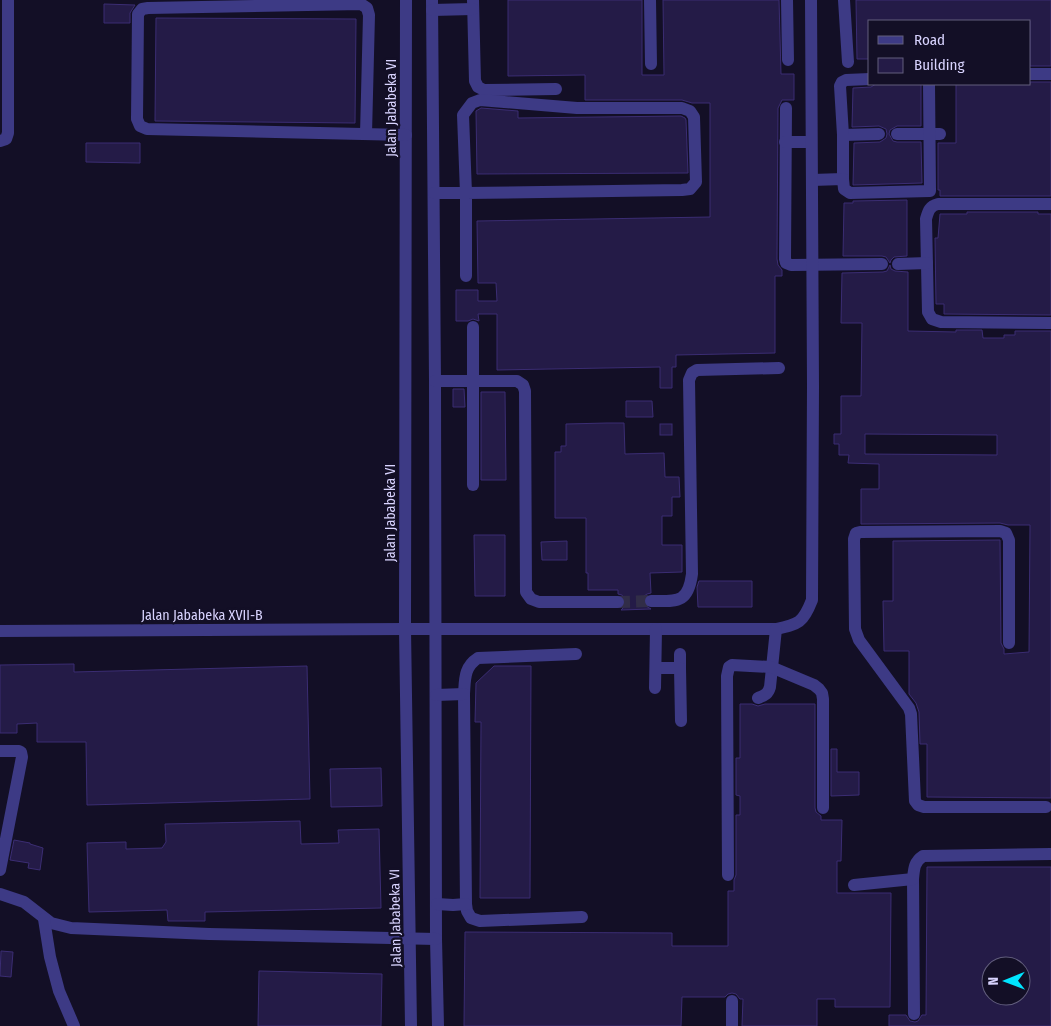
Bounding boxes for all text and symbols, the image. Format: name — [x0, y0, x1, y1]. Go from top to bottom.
legend — [868, 20, 1031, 85]
text: Road — [914, 31, 945, 49]
text: Building — [914, 56, 965, 74]
street label: Jalan Jababeka VI — [383, 59, 400, 157]
street label: Jalan Jababeka VI — [382, 464, 399, 562]
street label: Jalan Jababeka XVII-B — [141, 607, 263, 624]
street label: Jalan Jababeka VI — [386, 869, 405, 967]
north arrow — [981, 956, 1031, 1006]
text: N — [985, 977, 1002, 986]

